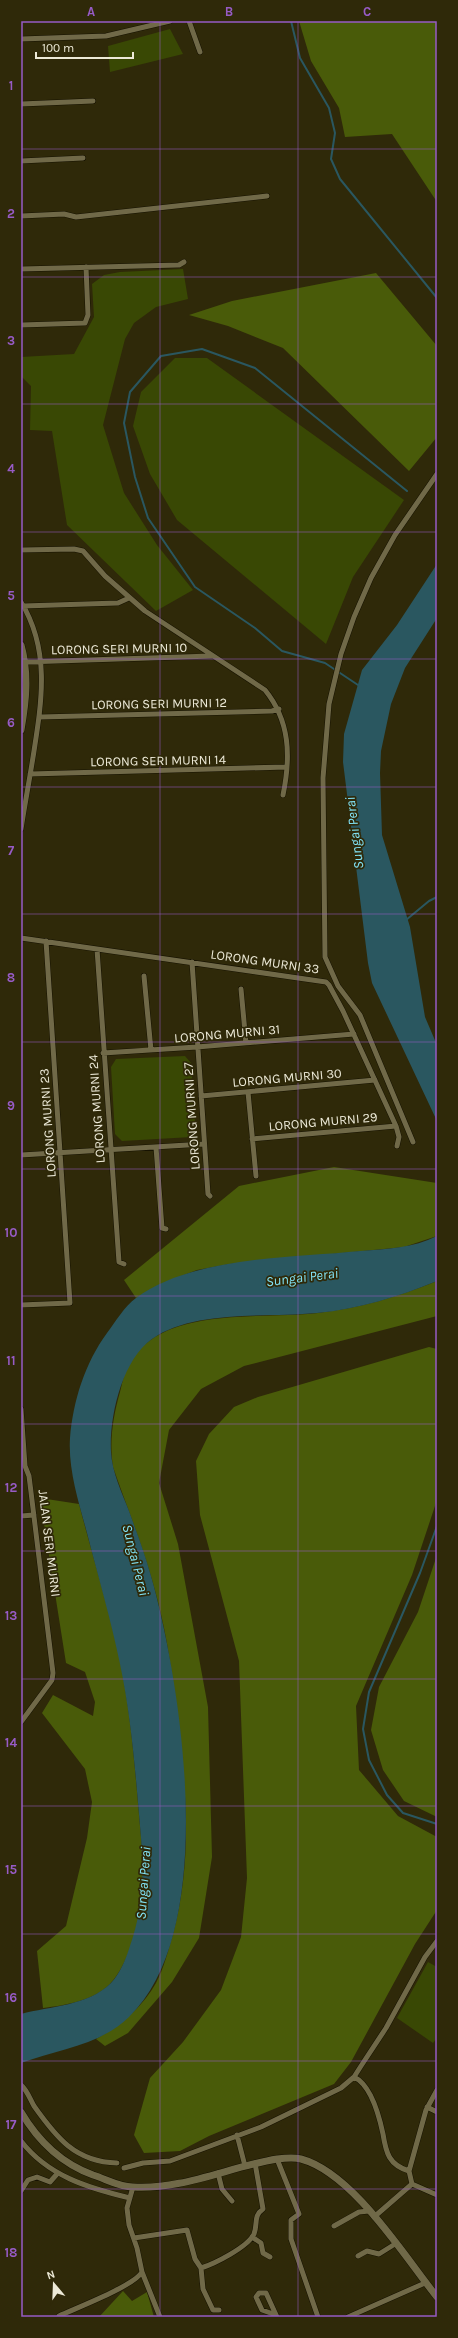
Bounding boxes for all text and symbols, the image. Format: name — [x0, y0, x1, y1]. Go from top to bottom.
text: A — [87, 4, 95, 19]
text: B — [225, 4, 233, 19]
text: C — [363, 4, 371, 19]
scale bar — [36, 34, 133, 60]
text: 100 m — [42, 41, 74, 55]
text: 1 — [9, 78, 13, 93]
text: 2 — [7, 206, 15, 221]
text: 3 — [7, 333, 15, 348]
text: 4 — [7, 461, 15, 476]
text: 5 — [7, 588, 15, 603]
street label: LORONG SERI MURNI 10 — [51, 640, 187, 657]
street label: LORONG SERI MURNI 12 — [91, 695, 227, 712]
text: 6 — [7, 715, 15, 730]
street label: LORONG SERI MURNI 14 — [90, 752, 226, 769]
water label: Sungai Perai — [342, 796, 367, 870]
text: 7 — [8, 843, 15, 858]
street label: LORONG MURNI 33 — [210, 946, 320, 977]
text: 8 — [7, 970, 15, 985]
street label: LORONG MURNI 31 — [173, 1021, 281, 1046]
street label: LORONG MURNI 24 — [85, 1054, 108, 1164]
street label: LORONG MURNI 27 — [180, 1062, 203, 1170]
street label: LORONG MURNI 30 — [232, 1065, 343, 1090]
street label: LORONG MURNI 23 — [36, 1068, 59, 1178]
text: 9 — [7, 1098, 15, 1113]
street label: LORONG MURNI 29 — [268, 1109, 378, 1134]
text: 10 — [5, 1225, 17, 1240]
water label: Sungai Perai — [265, 1265, 339, 1290]
text: 11 — [6, 1353, 16, 1368]
text: 12 — [5, 1480, 17, 1495]
street label: JALAN SERI MURNI — [35, 1489, 64, 1598]
water label: Sungai Perai — [118, 1523, 153, 1598]
text: 13 — [5, 1608, 17, 1623]
text: 14 — [5, 1735, 17, 1750]
water label: Sungai Perai — [132, 1846, 155, 1920]
text: 15 — [5, 1862, 18, 1877]
text: 16 — [5, 1990, 17, 2005]
text: 17 — [5, 2117, 17, 2132]
text: 18 — [4, 2245, 18, 2260]
north arrow — [34, 2264, 74, 2304]
text: N — [45, 2268, 57, 2282]

